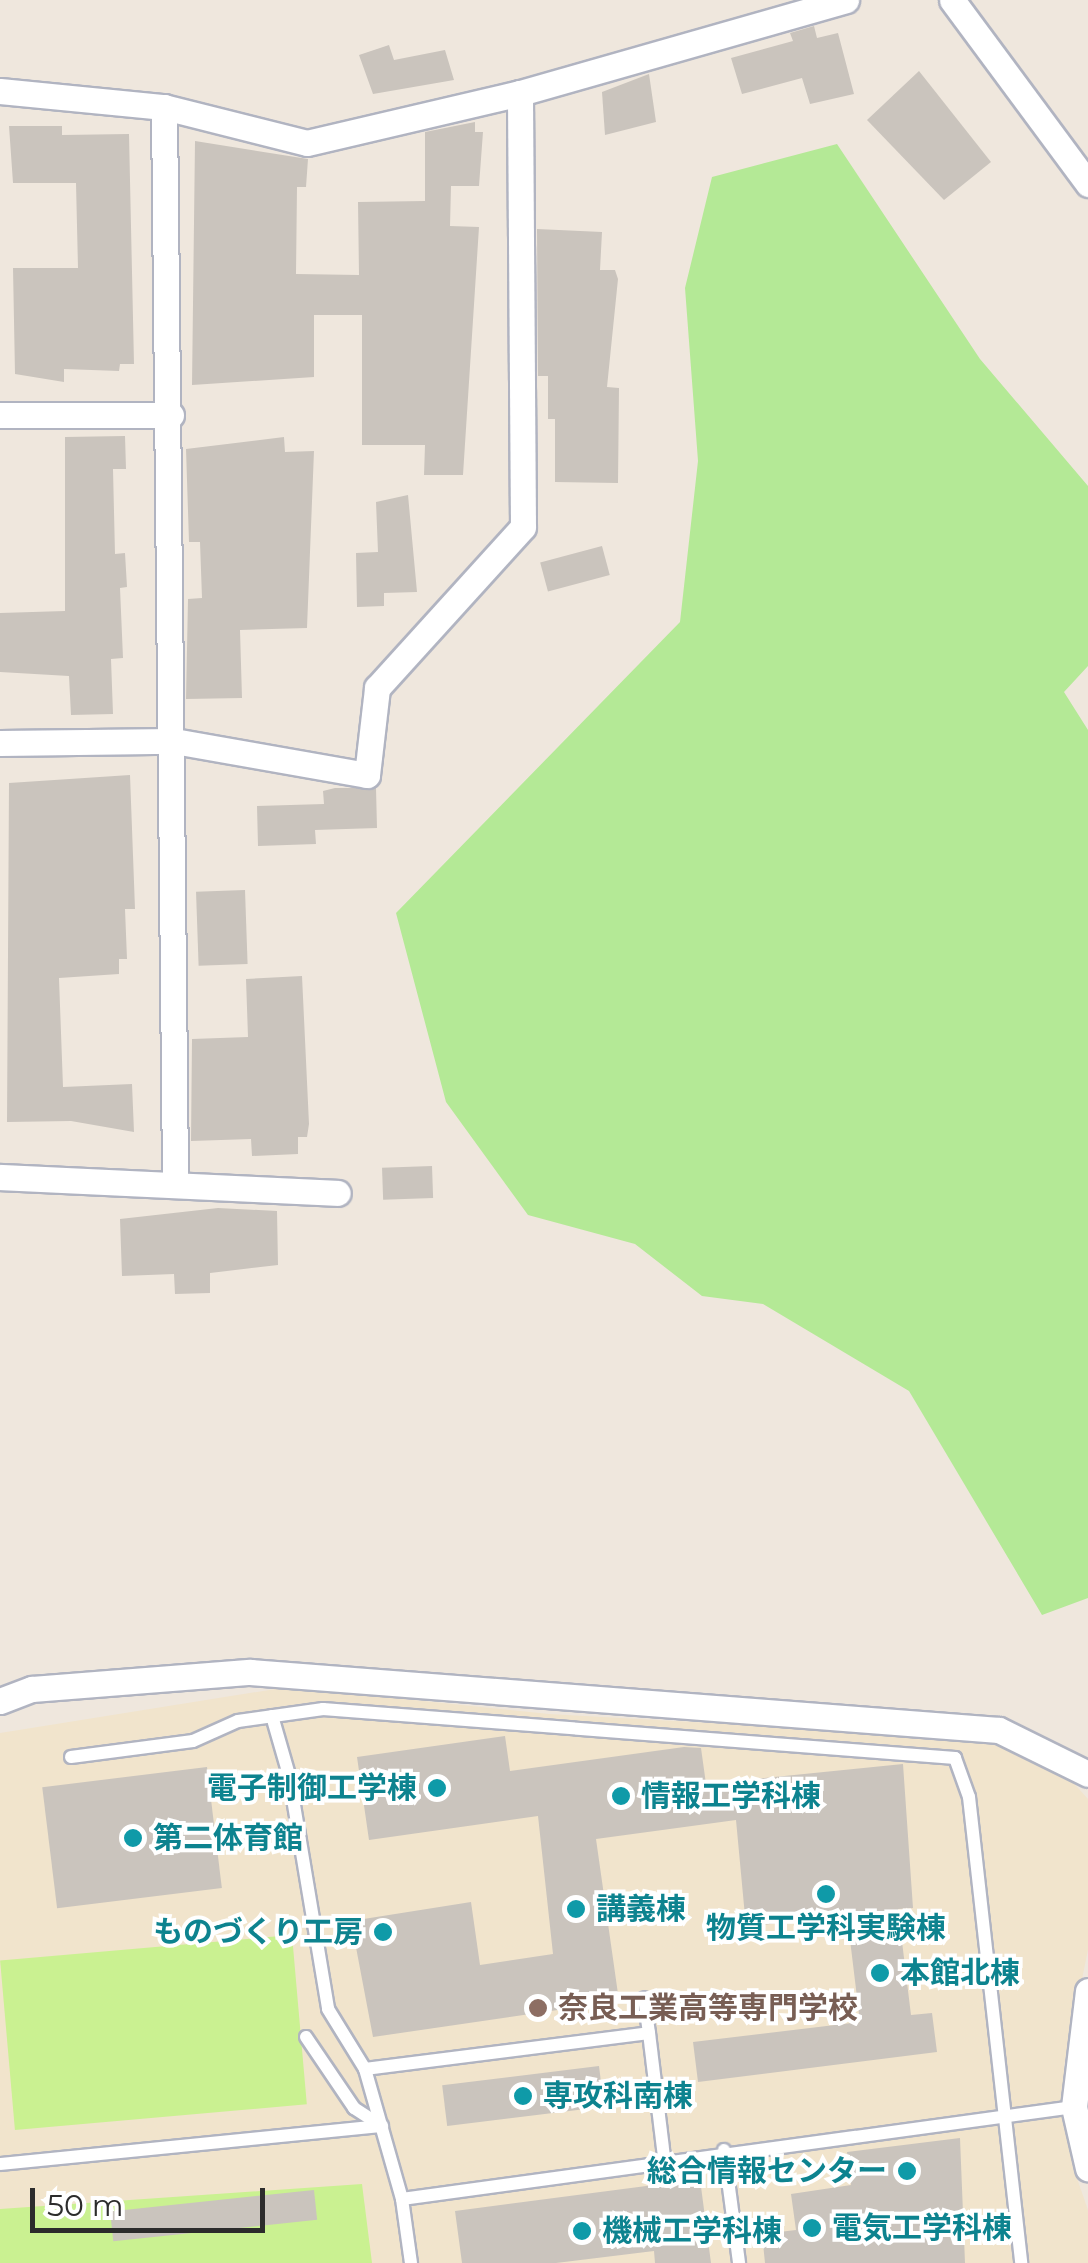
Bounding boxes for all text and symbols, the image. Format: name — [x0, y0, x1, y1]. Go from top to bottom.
place label: 電子制御工学棟 — [207, 1770, 417, 1806]
marker: 電子制御工学棟 — [426, 1777, 448, 1799]
place label: 情報工学科棟 — [641, 1778, 821, 1814]
marker: 情報工学科棟 — [610, 1785, 632, 1807]
place label: 第二体育館 — [153, 1820, 303, 1856]
marker: 第二体育館 — [122, 1827, 144, 1849]
marker: 物質工学科実験棟 — [815, 1883, 837, 1905]
place label: 講義棟 — [596, 1891, 686, 1927]
marker: 講義棟 — [565, 1898, 587, 1920]
place label: 物質工学科実験棟 — [706, 1910, 946, 1946]
place label: ものづくり工房 — [153, 1914, 363, 1950]
marker: ものづくり工房 — [372, 1921, 394, 1943]
place label: 本館北棟 — [900, 1955, 1020, 1991]
marker: 本館北棟 — [869, 1962, 891, 1984]
place label: 奈良工業高等専門学校 — [558, 1990, 858, 2026]
marker: 奈良工業高等専門学校 — [527, 1997, 549, 2019]
place label: 専攻科南棟 — [543, 2078, 693, 2114]
marker: 専攻科南棟 — [512, 2085, 534, 2107]
place label: 総合情報センター — [647, 2153, 887, 2189]
marker: 総合情報センター — [896, 2160, 918, 2182]
scale bar — [35, 2168, 270, 2230]
text: 50 m — [47, 2187, 124, 2224]
place label: 電気工学科棟 — [832, 2210, 1012, 2246]
place label: 機械工学科棟 — [602, 2213, 782, 2249]
marker: 電気工学科棟 — [801, 2217, 823, 2239]
marker: 機械工学科棟 — [571, 2220, 593, 2242]

